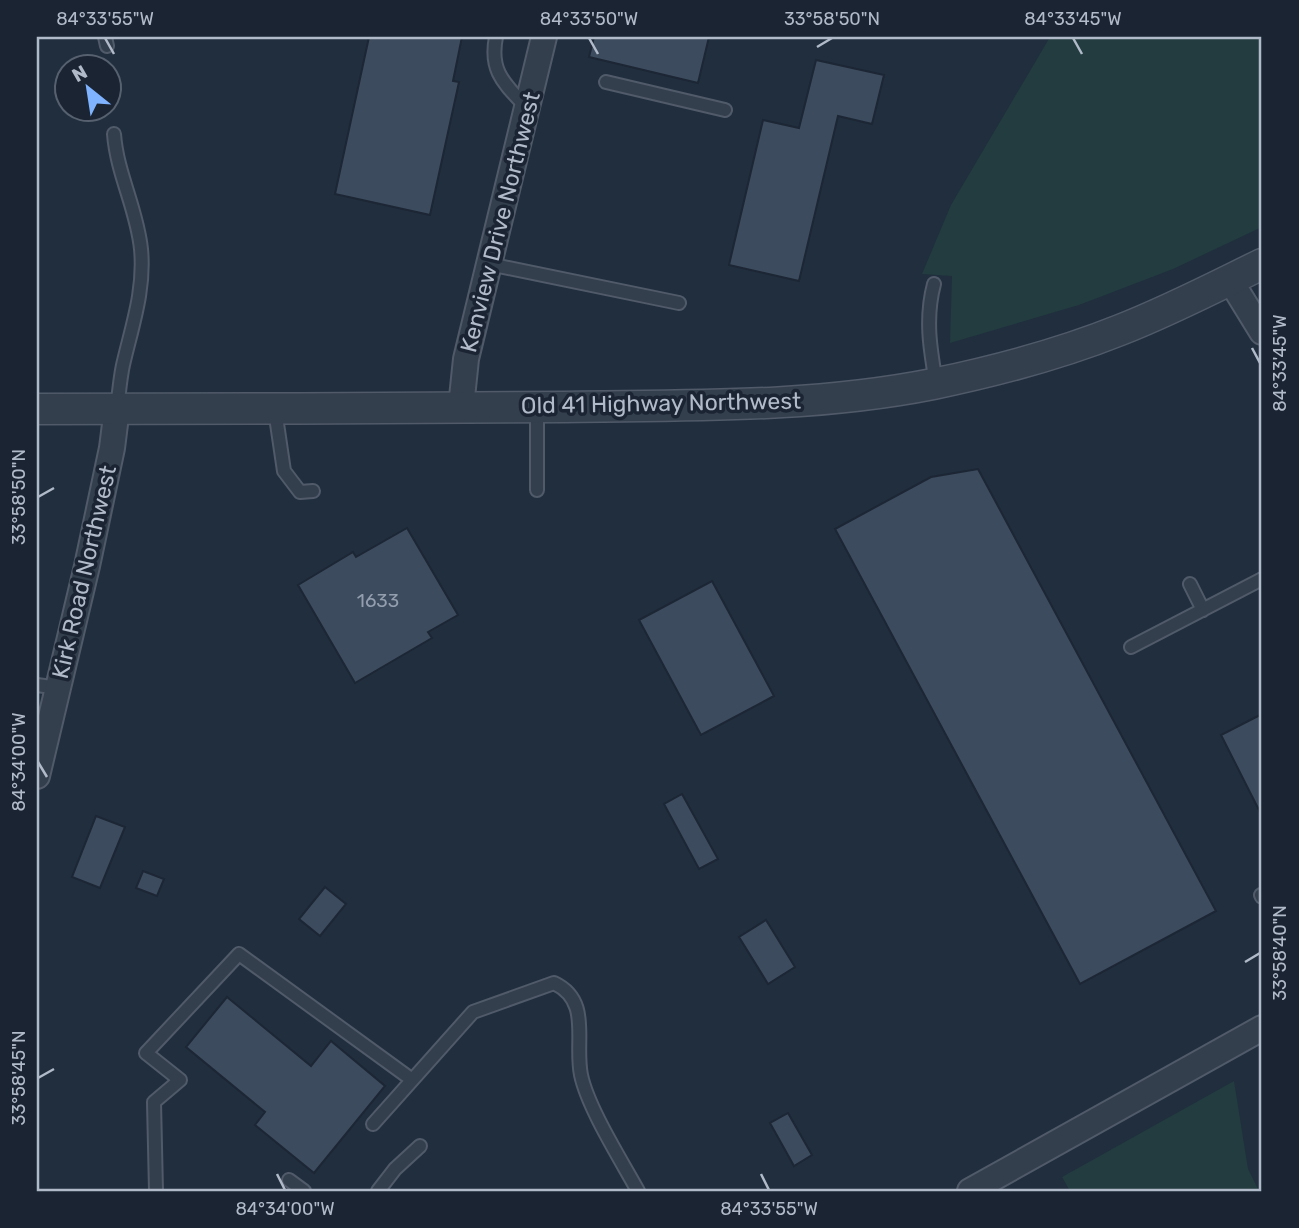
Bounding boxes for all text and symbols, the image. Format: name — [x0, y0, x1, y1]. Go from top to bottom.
text: 84°33'55"W — [56, 8, 154, 30]
text: 84°33'50"W — [540, 8, 638, 30]
text: 33°58'50"N — [784, 8, 880, 30]
text: 84°33'45"W — [1024, 8, 1122, 30]
north arrow — [52, 52, 122, 122]
text: N — [68, 60, 91, 87]
street label: Kenview Drive Northwest — [454, 89, 546, 355]
text: 84°33'45"W — [1269, 314, 1291, 412]
street label: Old 41 Highway Northwest — [521, 387, 801, 419]
text: 33°58'50"N — [8, 449, 30, 545]
street label: Kirk Road Northwest — [46, 463, 122, 681]
house number: 1633 — [357, 589, 399, 612]
text: 84°34'00"W — [8, 712, 30, 812]
text: 33°58'40"N — [1269, 905, 1291, 1001]
text: 33°58'45"N — [8, 1031, 30, 1125]
text: 84°34'00"W — [235, 1198, 335, 1220]
text: 84°33'55"W — [720, 1198, 818, 1220]

